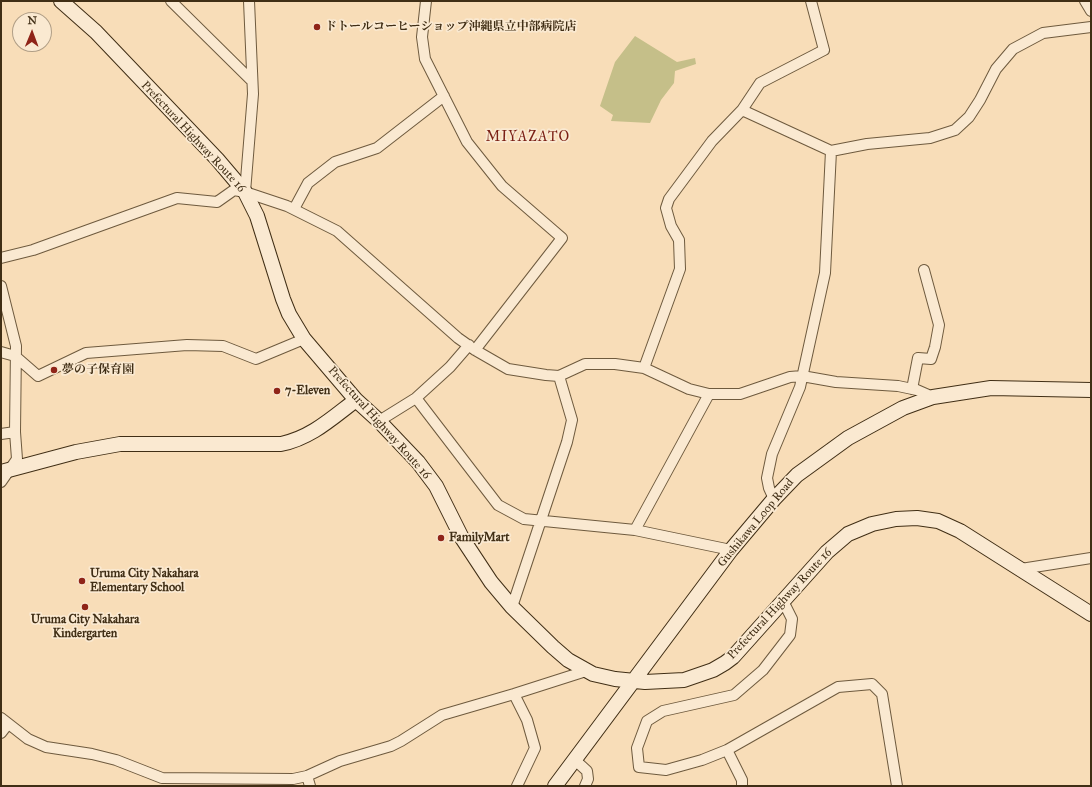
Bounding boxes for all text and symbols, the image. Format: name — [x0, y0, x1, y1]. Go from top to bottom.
north arrow — [12, 12, 52, 52]
text: N — [27, 14, 37, 27]
place label: ドトールコーヒーショップ沖縄県立中部病院店 — [325, 20, 577, 34]
marker: ドトールコーヒーショップ沖縄県立中部病院店 — [312, 22, 322, 32]
street label: Prefectural Highway Route 16 — [138, 78, 248, 196]
district label: MIYAZATO — [486, 130, 570, 146]
place label: 夢の子保育園 — [62, 363, 134, 377]
street label: Prefectural Highway Route 16 — [325, 364, 433, 482]
marker: 夢の子保育園 — [49, 365, 59, 375]
place label: 7-Eleven — [285, 384, 330, 398]
marker: 7-Eleven — [272, 386, 282, 396]
street label: Gushikawa Loop Road — [715, 476, 797, 570]
place label: FamilyMart — [449, 531, 510, 545]
marker: FamilyMart — [436, 533, 446, 543]
street label: Prefectural Highway Route 16 — [725, 545, 835, 663]
place label: Uruma City Nakahara Elementary School — [90, 567, 199, 595]
marker: Uruma City Nakahara Elementary School — [77, 576, 87, 586]
marker: Uruma City Nakahara Kindergarten — [80, 602, 90, 612]
place label: Uruma City Nakahara Kindergarten — [31, 613, 139, 641]

